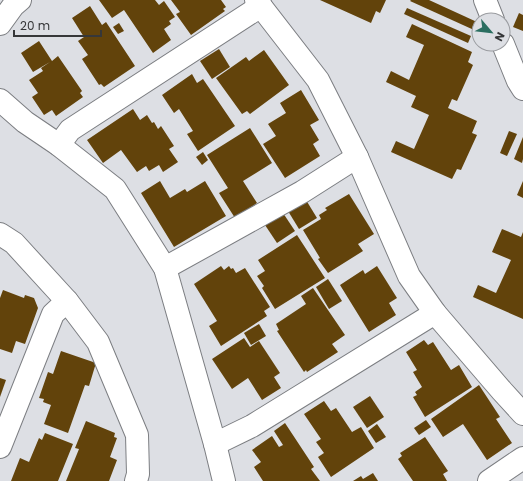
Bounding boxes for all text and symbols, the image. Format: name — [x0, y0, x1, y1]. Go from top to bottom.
scale bar — [14, 12, 101, 38]
north arrow — [471, 12, 511, 52]
text: 20 m — [20, 17, 50, 34]
text: N — [491, 29, 509, 44]

